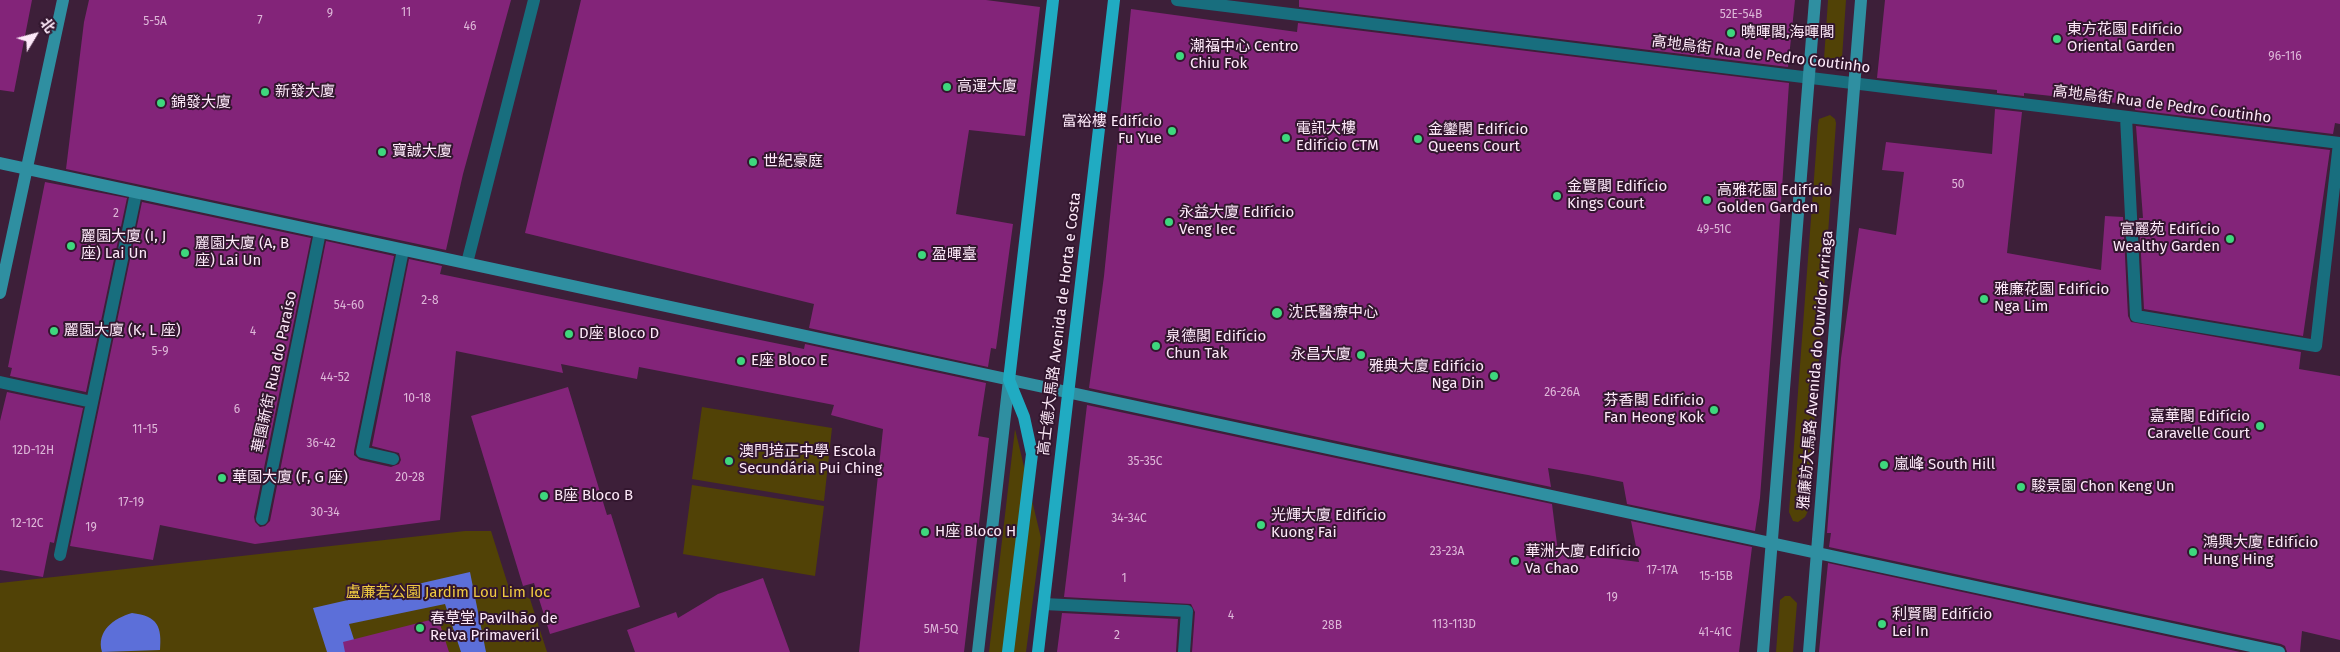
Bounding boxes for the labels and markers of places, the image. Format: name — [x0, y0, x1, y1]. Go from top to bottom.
place label: 東方花園 Edifício Oriental Garden — [2067, 21, 2182, 56]
place label: 曉暉閣,海暉閣 — [1741, 24, 1835, 42]
marker: 曉暉閣,海暉閣 — [1725, 27, 1737, 39]
marker: 東方花園 Edifício Oriental Garden — [2051, 33, 2063, 45]
place label: 潮福中心 Centro Chiu Fok — [1190, 38, 1299, 73]
marker: 潮福中心 Centro Chiu Fok — [1174, 50, 1186, 62]
place label: 高運大廈 — [957, 78, 1017, 96]
marker: 高運大廈 — [941, 81, 953, 93]
place label: 新發大廈 — [275, 83, 335, 101]
marker: 新發大廈 — [259, 86, 271, 98]
place label: 錦發大廈 — [171, 94, 231, 112]
marker: 錦發大廈 — [155, 97, 167, 109]
place label: 富裕樓 Edifício Fu Yue — [1062, 113, 1162, 148]
place label: 電訊大樓 Edifício CTM — [1296, 120, 1379, 155]
place label: 金鑾閣 Edifício Queens Court — [1428, 121, 1528, 156]
marker: 富裕樓 Edifício Fu Yue — [1166, 125, 1178, 137]
marker: 電訊大樓 Edifício CTM — [1280, 132, 1292, 144]
marker: 金鑾閣 Edifício Queens Court — [1412, 133, 1424, 145]
place label: 寶誠大廈 — [392, 143, 452, 161]
marker: 寶誠大廈 — [376, 146, 388, 158]
place label: 世紀豪庭 — [763, 153, 823, 171]
marker: 世紀豪庭 — [747, 156, 759, 168]
place label: 金賢閣 Edifício Kings Court — [1567, 178, 1667, 213]
place label: 高雅花園 Edifício Golden Garden — [1717, 182, 1832, 217]
marker: 金賢閣 Edifício Kings Court — [1551, 190, 1563, 202]
marker: 高雅花園 Edifício Golden Garden — [1701, 194, 1713, 206]
place label: 永益大廈 Edifício Veng Iec — [1179, 204, 1294, 239]
marker: 永益大廈 Edifício Veng Iec — [1163, 216, 1175, 228]
place label: 富麗苑 Edifício Wealthy Garden — [2113, 221, 2220, 256]
place label: 麗園大廈 (I, J 座) Lai Un — [81, 228, 166, 263]
marker: 富麗苑 Edifício Wealthy Garden — [2224, 233, 2236, 245]
place label: 麗園大廈 (A, B 座) Lai Un — [195, 235, 289, 270]
marker: 麗園大廈 (I, J 座) Lai Un — [65, 240, 77, 252]
place label: 盈暉臺 — [932, 246, 977, 264]
marker: 麗園大廈 (A, B 座) Lai Un — [179, 247, 191, 259]
marker: 盈暉臺 — [916, 249, 928, 261]
place label: 雅廉花園 Edifício Nga Lim — [1994, 281, 2109, 316]
marker: 雅廉花園 Edifício Nga Lim — [1978, 293, 1990, 305]
place label: 沈氏醫療中心 — [1288, 304, 1378, 322]
marker: 沈氏醫療中心 — [1270, 306, 1284, 320]
place label: 麗園大廈 (K, L 座) — [64, 322, 181, 340]
marker: 麗園大廈 (K, L 座) — [48, 325, 60, 337]
place label: D座 Bloco D — [579, 325, 659, 343]
marker: D座 Bloco D — [563, 328, 575, 340]
place label: 泉德閣 Edifício Chun Tak — [1166, 328, 1266, 363]
marker: 泉德閣 Edifício Chun Tak — [1150, 340, 1162, 352]
place label: 永昌大廈 — [1291, 346, 1351, 364]
marker: 永昌大廈 — [1355, 349, 1367, 361]
place label: E座 Bloco E — [751, 352, 828, 370]
marker: E座 Bloco E — [735, 355, 747, 367]
place label: 雅典大廈 Edifício Nga Din — [1369, 358, 1484, 393]
marker: 雅典大廈 Edifício Nga Din — [1488, 370, 1500, 382]
place label: 芬香閣 Edifício Fan Heong Kok — [1604, 392, 1704, 427]
marker: 芬香閣 Edifício Fan Heong Kok — [1708, 404, 1720, 416]
place label: 嘉華閣 Edifício Caravelle Court — [2147, 408, 2250, 443]
marker: 嘉華閣 Edifício Caravelle Court — [2254, 420, 2266, 432]
place label: 澳門培正中學 Escola Secundária Pui Ching — [739, 443, 882, 478]
marker: 澳門培正中學 Escola Secundária Pui Ching — [723, 455, 735, 467]
place label: 嵐峰 South Hill — [1894, 456, 1995, 474]
marker: 嵐峰 South Hill — [1878, 459, 1890, 471]
place label: 華園大廈 (F, G 座) — [232, 469, 348, 487]
marker: 華園大廈 (F, G 座) — [216, 472, 228, 484]
place label: 駿景園 Chon Keng Un — [2031, 478, 2175, 496]
marker: 駿景園 Chon Keng Un — [2015, 481, 2027, 493]
place label: B座 Bloco B — [554, 487, 633, 505]
marker: B座 Bloco B — [538, 490, 550, 502]
place label: 光輝大廈 Edifício Kuong Fai — [1271, 507, 1386, 542]
marker: 光輝大廈 Edifício Kuong Fai — [1255, 519, 1267, 531]
place label: H座 Bloco H — [935, 523, 1016, 541]
marker: H座 Bloco H — [919, 526, 931, 538]
place label: 鴻興大廈 Edifício Hung Hing — [2203, 534, 2318, 569]
place label: 華洲大廈 Edifício Va Chao — [1525, 543, 1640, 578]
marker: 鴻興大廈 Edifício Hung Hing — [2187, 546, 2199, 558]
marker: 華洲大廈 Edifício Va Chao — [1509, 555, 1521, 567]
place label: 利賢閣 Edifício Lei In — [1892, 606, 1992, 641]
place label: 春草堂 Pavilhão de Relva Primaveril — [430, 610, 558, 645]
marker: 利賢閣 Edifício Lei In — [1876, 618, 1888, 630]
marker: 春草堂 Pavilhão de Relva Primaveril — [414, 622, 426, 634]

